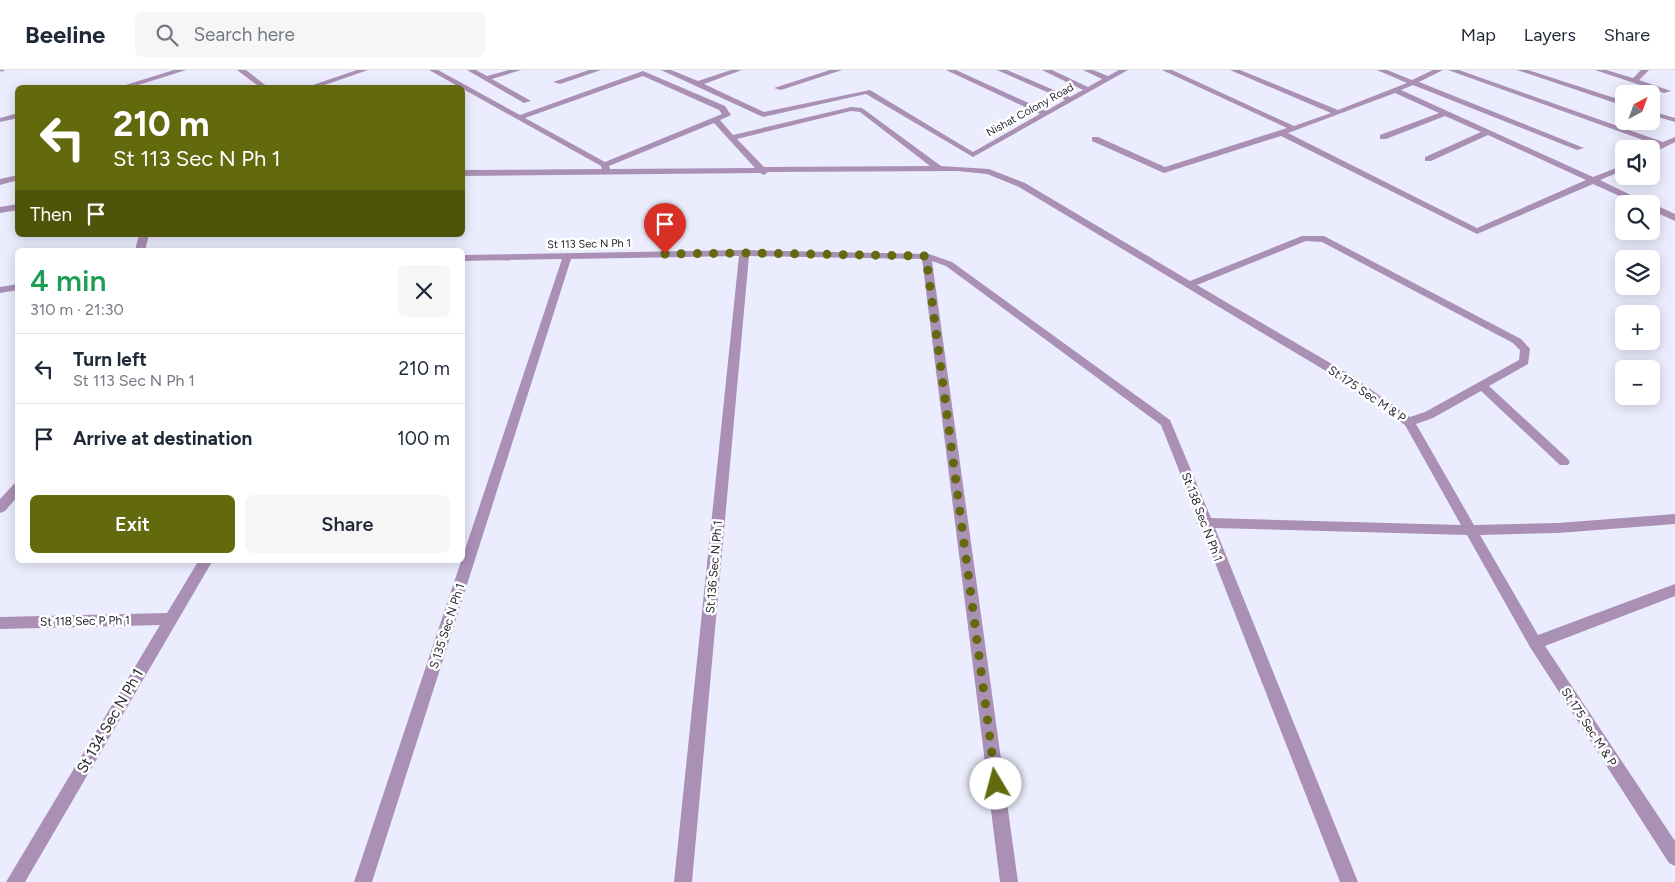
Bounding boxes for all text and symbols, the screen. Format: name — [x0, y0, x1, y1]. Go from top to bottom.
search box — [135, 12, 485, 57]
text: Beeline — [25, 20, 105, 49]
icon: search — [153, 21, 181, 49]
text: Search here — [193, 23, 295, 46]
text: Map — [1461, 24, 1496, 46]
text: Layers — [1524, 24, 1576, 46]
text: Share — [1604, 24, 1650, 46]
street label: Nishat Colony Road — [984, 81, 1076, 139]
north arrow — [1615, 85, 1660, 130]
map controls — [1615, 85, 1660, 405]
text: 210 m — [113, 103, 210, 145]
icon: left — [30, 105, 95, 170]
button: sound — [1615, 140, 1660, 185]
text: St 113 Sec N Ph 1 — [113, 145, 281, 172]
button: search — [1615, 195, 1660, 240]
icon: arrive — [82, 200, 110, 228]
text: Then — [30, 203, 72, 226]
pin — [644, 203, 686, 254]
icon: arrive — [651, 210, 679, 238]
street label: St 113 Sec N Ph 1 — [547, 237, 631, 251]
button: layers — [1615, 250, 1660, 295]
text: 4 min — [30, 262, 106, 299]
button: close — [398, 265, 450, 317]
text: 310 m · 21:30 — [30, 300, 124, 319]
button: + — [1615, 305, 1660, 350]
text: Turn left — [73, 348, 147, 371]
icon: left — [30, 355, 58, 383]
text: 210 m — [398, 357, 450, 380]
button: − — [1615, 360, 1660, 405]
street label: St 175 Sec M & P — [1326, 363, 1408, 425]
text: St 113 Sec N Ph 1 — [73, 371, 195, 390]
icon: arrive — [30, 425, 58, 453]
text: Arrive at destination — [73, 427, 252, 450]
text: 100 m — [397, 427, 450, 450]
street label: St 138 Sec N Ph 1 — [1179, 471, 1225, 563]
button: Exit — [30, 495, 235, 553]
button: Share — [245, 495, 450, 553]
street label: St 136 Sec N Ph 1 — [703, 520, 725, 614]
street label: S 135 Sec N Ph 1 — [427, 582, 467, 670]
street label: St 118 Sec P Ph 1 — [40, 613, 130, 629]
street label: St 134 Sec N Ph 1 — [73, 666, 147, 776]
street label: St 175 Sec M & P — [1559, 685, 1619, 769]
position arrow — [969, 757, 1021, 809]

